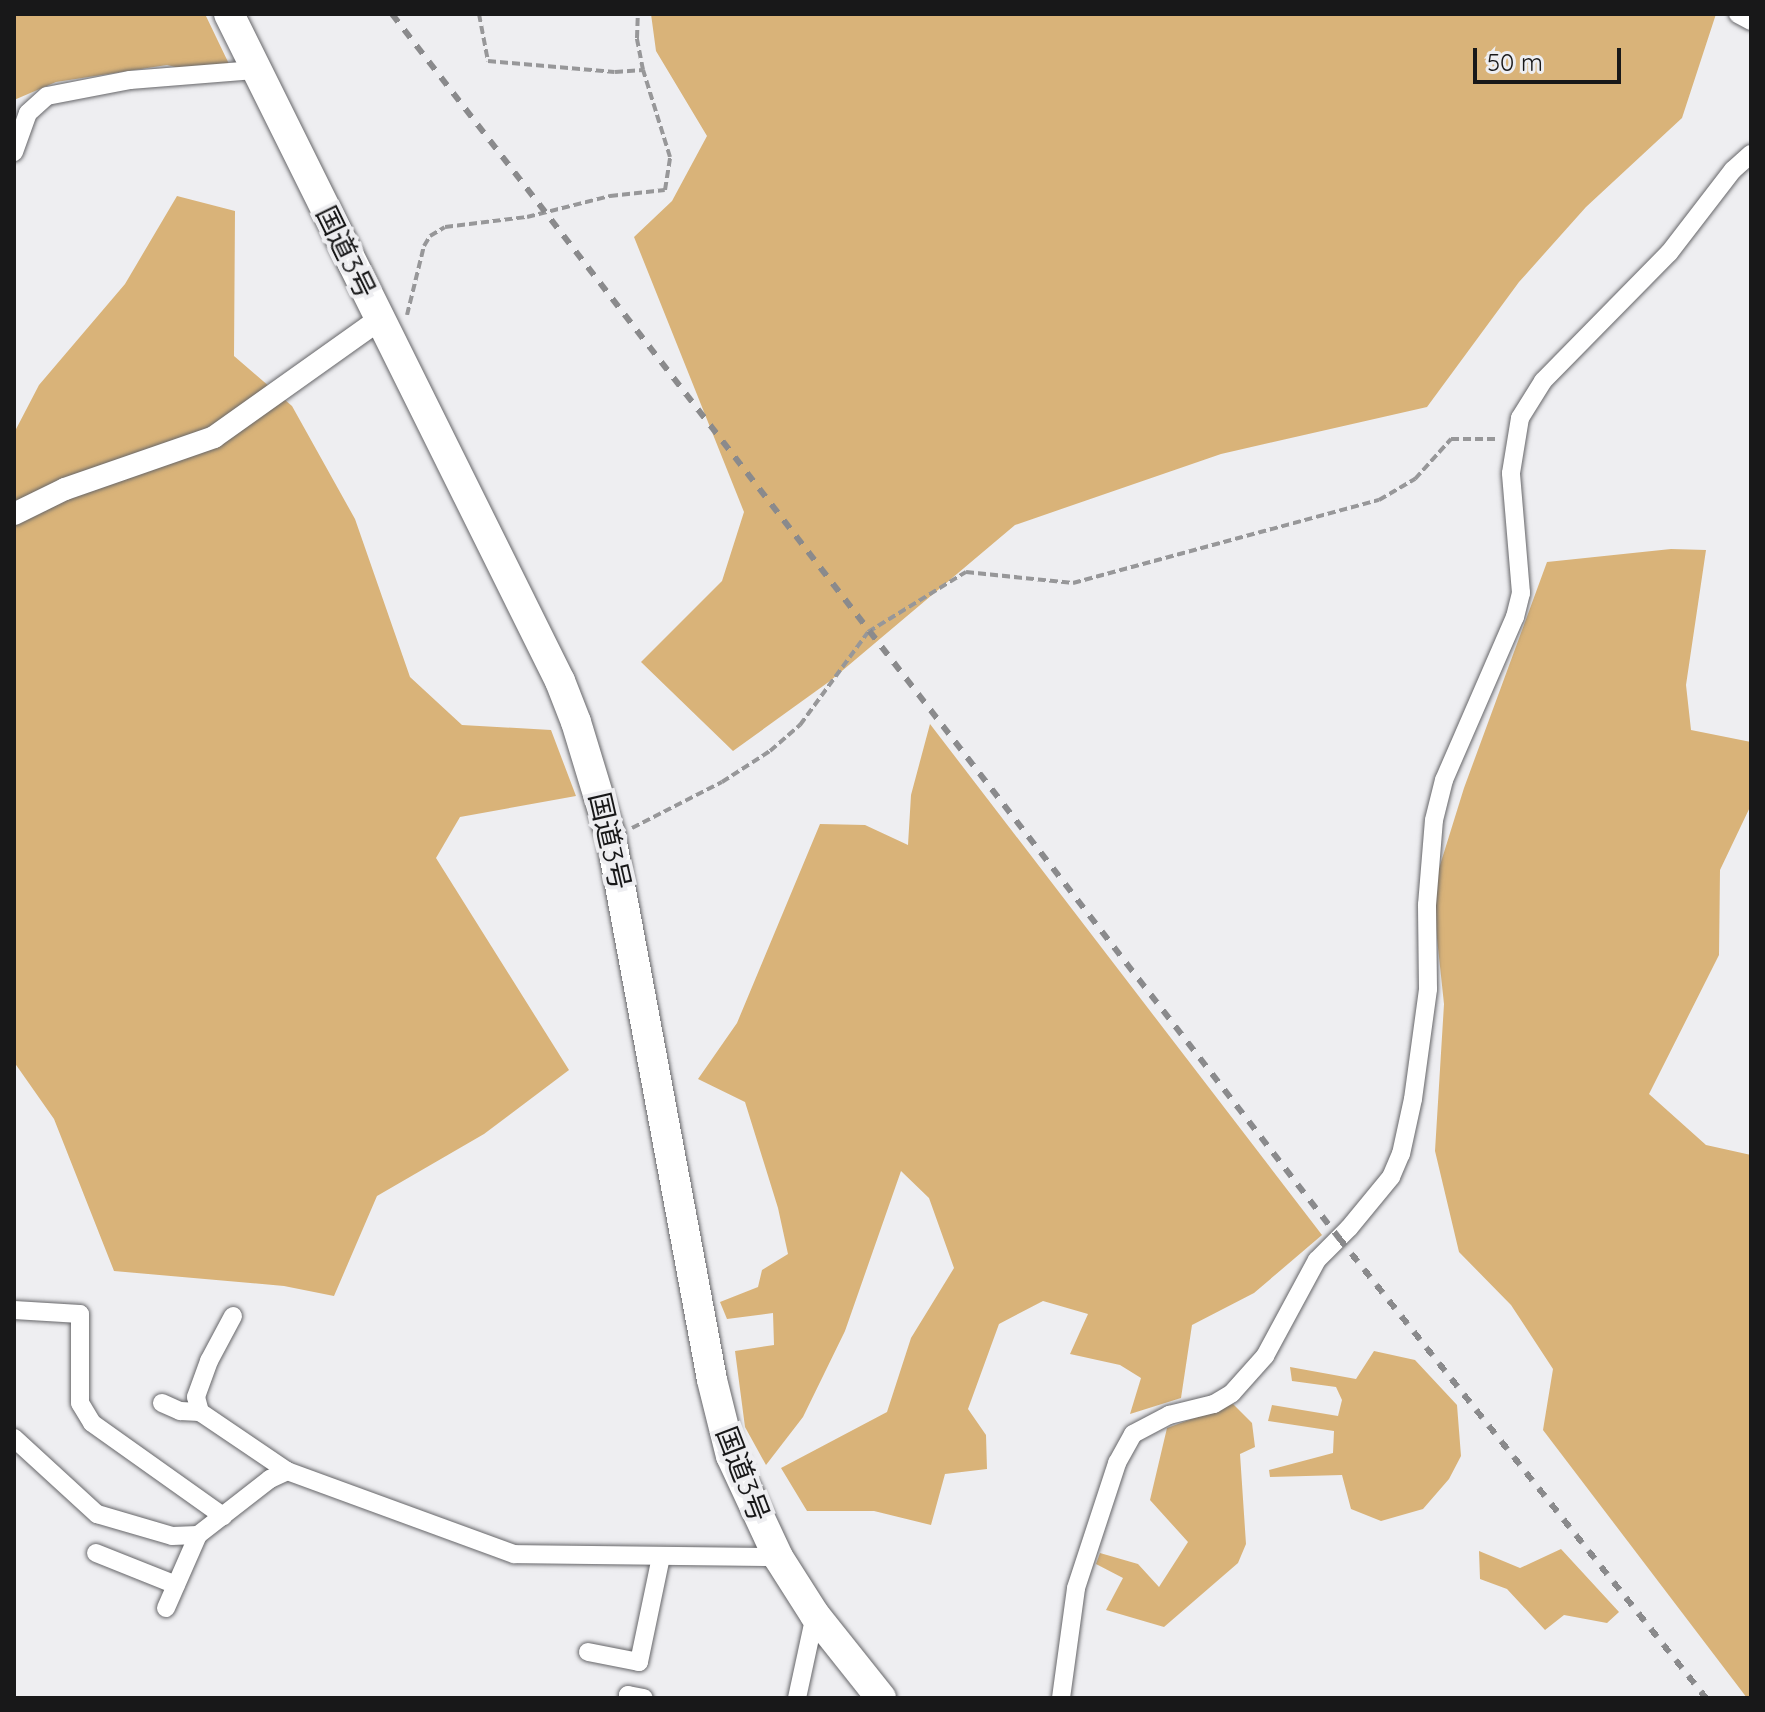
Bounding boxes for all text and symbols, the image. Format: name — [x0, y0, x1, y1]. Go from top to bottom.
scale bar — [1477, 32, 1625, 82]
text: 50 m — [1487, 47, 1543, 77]
street label: 国道3号 — [309, 200, 383, 304]
street label: 国道3号 — [583, 789, 637, 893]
street label: 国道3号 — [710, 1422, 776, 1526]

